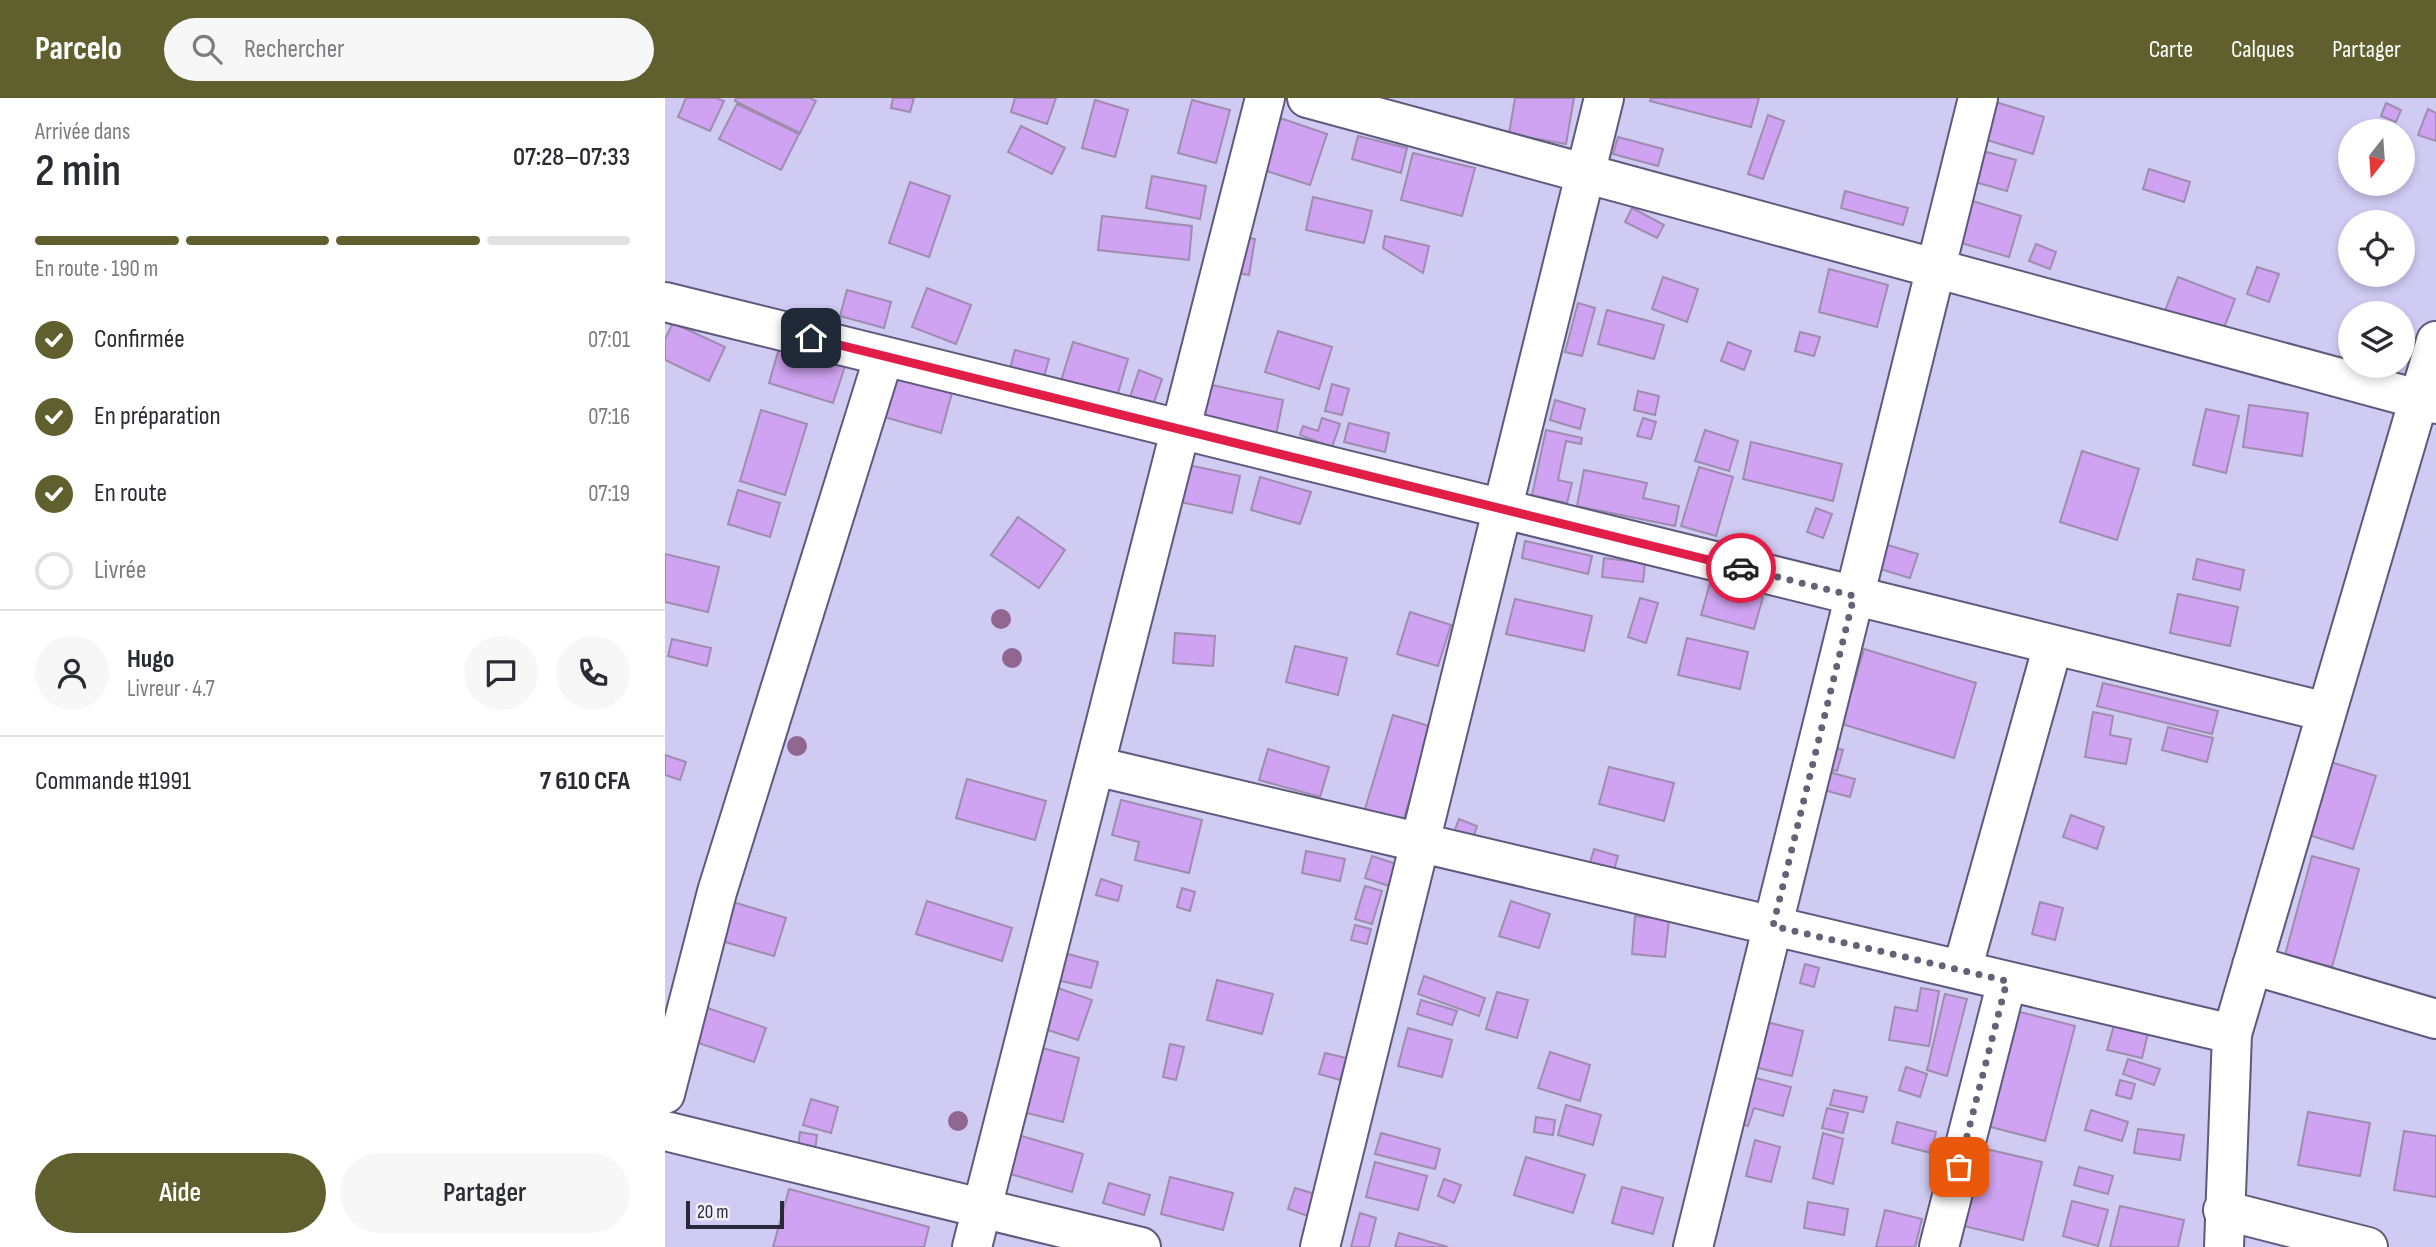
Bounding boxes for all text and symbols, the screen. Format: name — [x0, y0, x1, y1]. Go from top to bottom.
search box — [164, 18, 654, 81]
text: Parcelo — [35, 29, 122, 69]
icon: search — [188, 30, 226, 68]
text: Rechercher — [244, 34, 345, 65]
text: Carte — [2149, 35, 2193, 64]
text: Calques — [2231, 35, 2294, 64]
text: Partager — [2332, 35, 2401, 64]
text: Arrivée dans — [35, 118, 130, 146]
north arrow — [2338, 119, 2415, 196]
map controls — [2338, 119, 2415, 378]
text: 07:28–07:33 — [513, 142, 630, 173]
text: 2 min — [35, 144, 121, 199]
button: locate — [2338, 210, 2415, 287]
text: En route · 190 m — [35, 255, 158, 283]
button: layers — [2338, 301, 2415, 378]
pin — [781, 308, 841, 368]
icon: home — [792, 319, 830, 357]
icon: check — [35, 321, 73, 359]
text: Confirmée — [94, 324, 185, 355]
text: 07:01 — [588, 326, 630, 354]
icon: check — [35, 398, 73, 436]
text: En préparation — [94, 401, 221, 432]
text: 07:16 — [588, 403, 630, 431]
icon: check — [35, 475, 73, 513]
text: En route — [94, 478, 167, 509]
text: 07:19 — [588, 480, 630, 508]
courier — [1706, 533, 1776, 603]
icon: car — [1722, 549, 1760, 587]
text: Livrée — [94, 555, 146, 586]
button: person — [35, 636, 109, 710]
button: chat — [464, 636, 538, 710]
button: phone — [556, 636, 630, 710]
text: Hugo — [127, 644, 174, 675]
text: Livreur · 4.7 — [127, 675, 215, 703]
text: Commande #1991 — [35, 766, 191, 797]
text: 7 610 CFA — [540, 766, 630, 797]
pin — [1929, 1137, 1989, 1197]
icon: bag — [1940, 1148, 1978, 1186]
button: Aide — [35, 1153, 326, 1233]
button: Partager — [340, 1153, 630, 1233]
scale bar — [686, 1198, 784, 1230]
text: 20 m — [697, 1201, 729, 1224]

